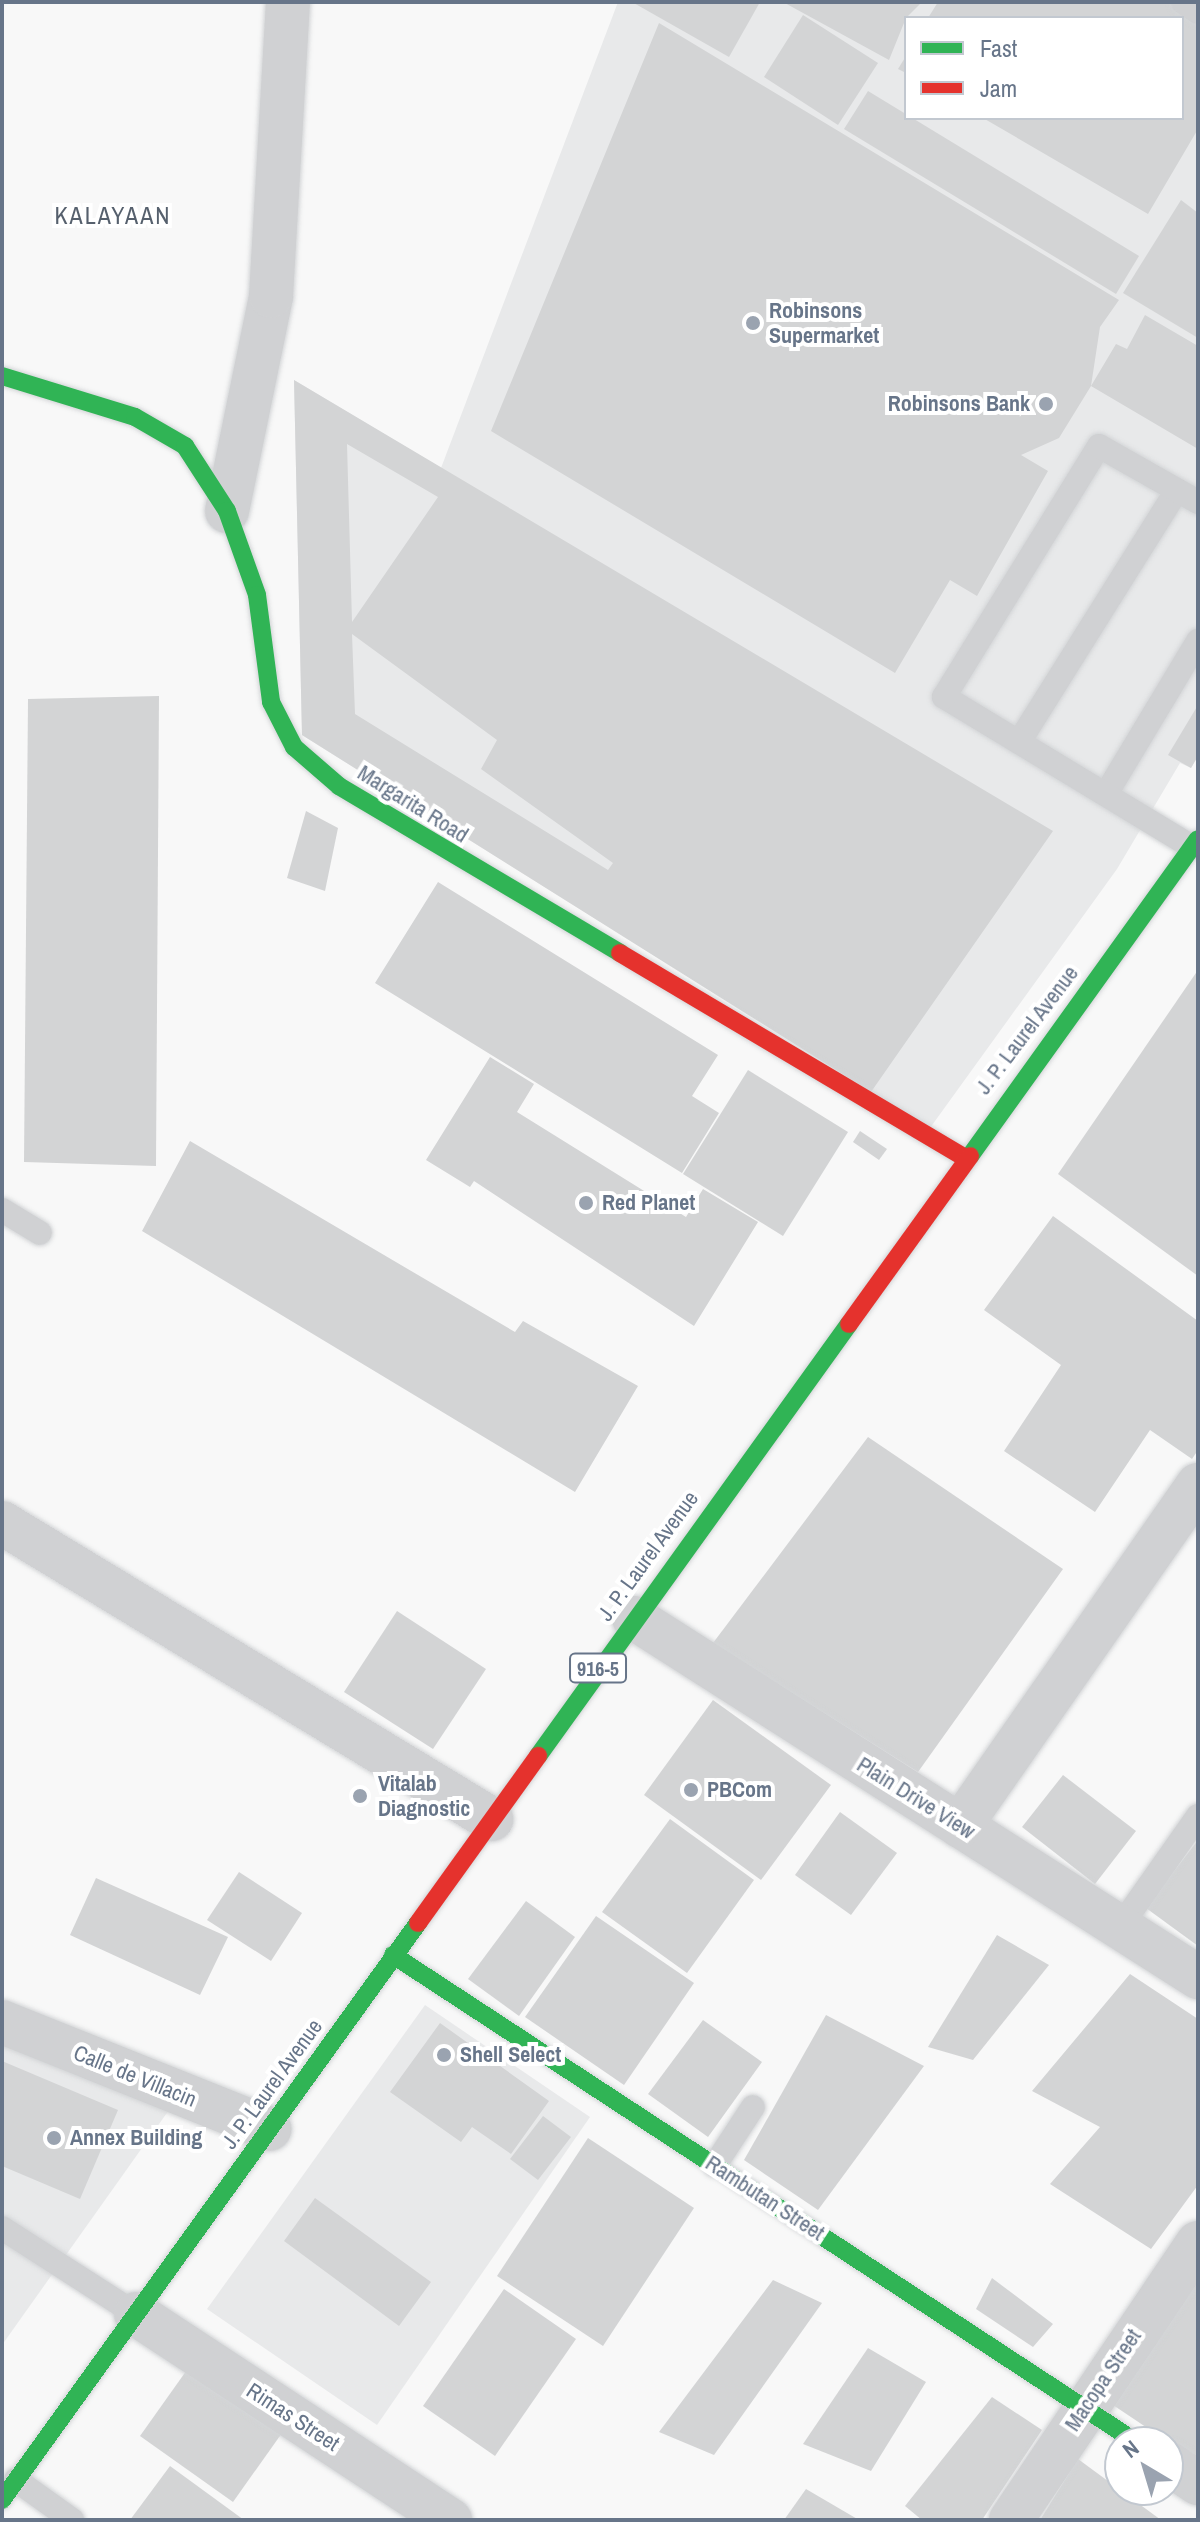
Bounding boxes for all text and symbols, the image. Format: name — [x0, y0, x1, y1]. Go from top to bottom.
legend — [904, 16, 1184, 120]
text: Fast — [980, 32, 1017, 64]
text: Jam — [980, 72, 1017, 104]
district label: KALAYAAN — [54, 202, 172, 230]
place label: Robinsons Supermarket — [769, 297, 879, 348]
marker: Robinsons Supermarket — [744, 314, 762, 332]
place label: Robinsons Bank — [888, 391, 1030, 417]
marker: Robinsons Bank — [1037, 395, 1055, 413]
street label: Margarita Road — [353, 760, 473, 848]
street label: J. P. Laurel Avenue — [970, 960, 1084, 1100]
place label: Red Planet — [602, 1190, 695, 1216]
marker: Red Planet — [577, 1194, 595, 1212]
street label: J. P. Laurel Avenue — [592, 1486, 704, 1626]
road number: 916-5 — [568, 1652, 628, 1684]
street label: Plain Drive View — [852, 1751, 980, 1845]
place label: Vitalab Diagnostic — [378, 1770, 470, 1822]
place label: PBCom — [707, 1777, 772, 1803]
marker: PBCom — [682, 1781, 700, 1799]
marker: Vitalab Diagnostic — [349, 1785, 371, 1807]
street label: J. P. Laurel Avenue — [216, 2014, 328, 2154]
street label: Calle de Villacin — [70, 2039, 200, 2113]
place label: Shell Select — [460, 2042, 561, 2068]
marker: Shell Select — [435, 2046, 453, 2064]
place label: Annex Building — [70, 2125, 202, 2151]
marker: Annex Building — [45, 2129, 63, 2147]
street label: Rambutan Street — [701, 2150, 829, 2246]
street label: Macopa Street — [1059, 2324, 1147, 2436]
street label: Rimas Street — [242, 2377, 344, 2457]
north arrow — [1104, 2426, 1184, 2506]
text: N — [1116, 2433, 1145, 2464]

